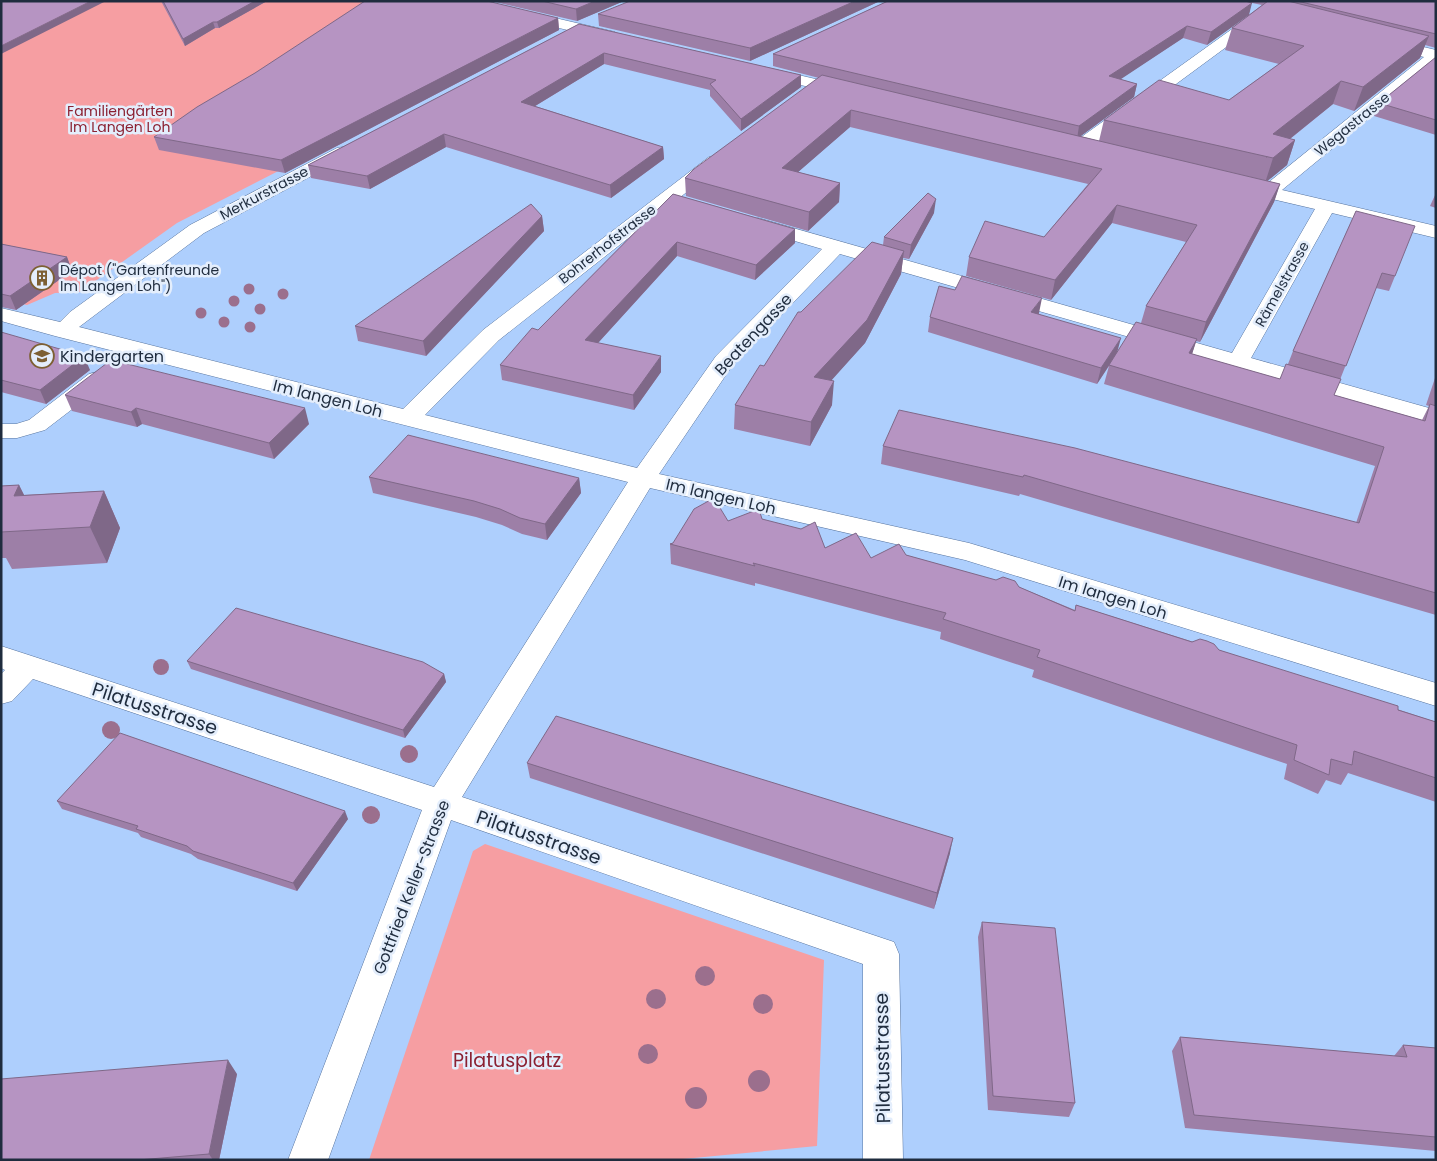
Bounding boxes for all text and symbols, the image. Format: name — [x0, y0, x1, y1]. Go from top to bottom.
street label: Wegastrasse — [1310, 87, 1394, 161]
park label: Familiengärten Im Langen Loh — [67, 101, 173, 137]
street label: Merkurstrasse — [216, 161, 312, 225]
street label: Bohrerhofstrasse — [554, 199, 660, 288]
street label: Rämelstrasse — [1250, 237, 1314, 330]
place label: Dépot ("Gartenfreunde Im Langen Loh") — [60, 260, 219, 296]
building icon: Dépot ("Gartenfreunde Im Langen Loh") — [29, 265, 55, 291]
street label: Beatengasse — [709, 288, 798, 381]
school or university icon: Kindergarten — [29, 343, 55, 369]
place label: Kindergarten — [60, 345, 164, 368]
street label: Im langen Loh — [271, 374, 385, 423]
street label: Im langen Loh — [664, 473, 778, 520]
street label: Im langen Loh — [1056, 570, 1170, 625]
street label: Pilatusstrasse — [89, 675, 221, 741]
street label: Gottfried Keller-Strasse — [368, 797, 455, 978]
street label: Pilatusstrasse — [473, 803, 605, 871]
street label: Pilatusstrasse — [868, 992, 897, 1124]
park label: Pilatusplatz — [453, 1047, 561, 1074]

